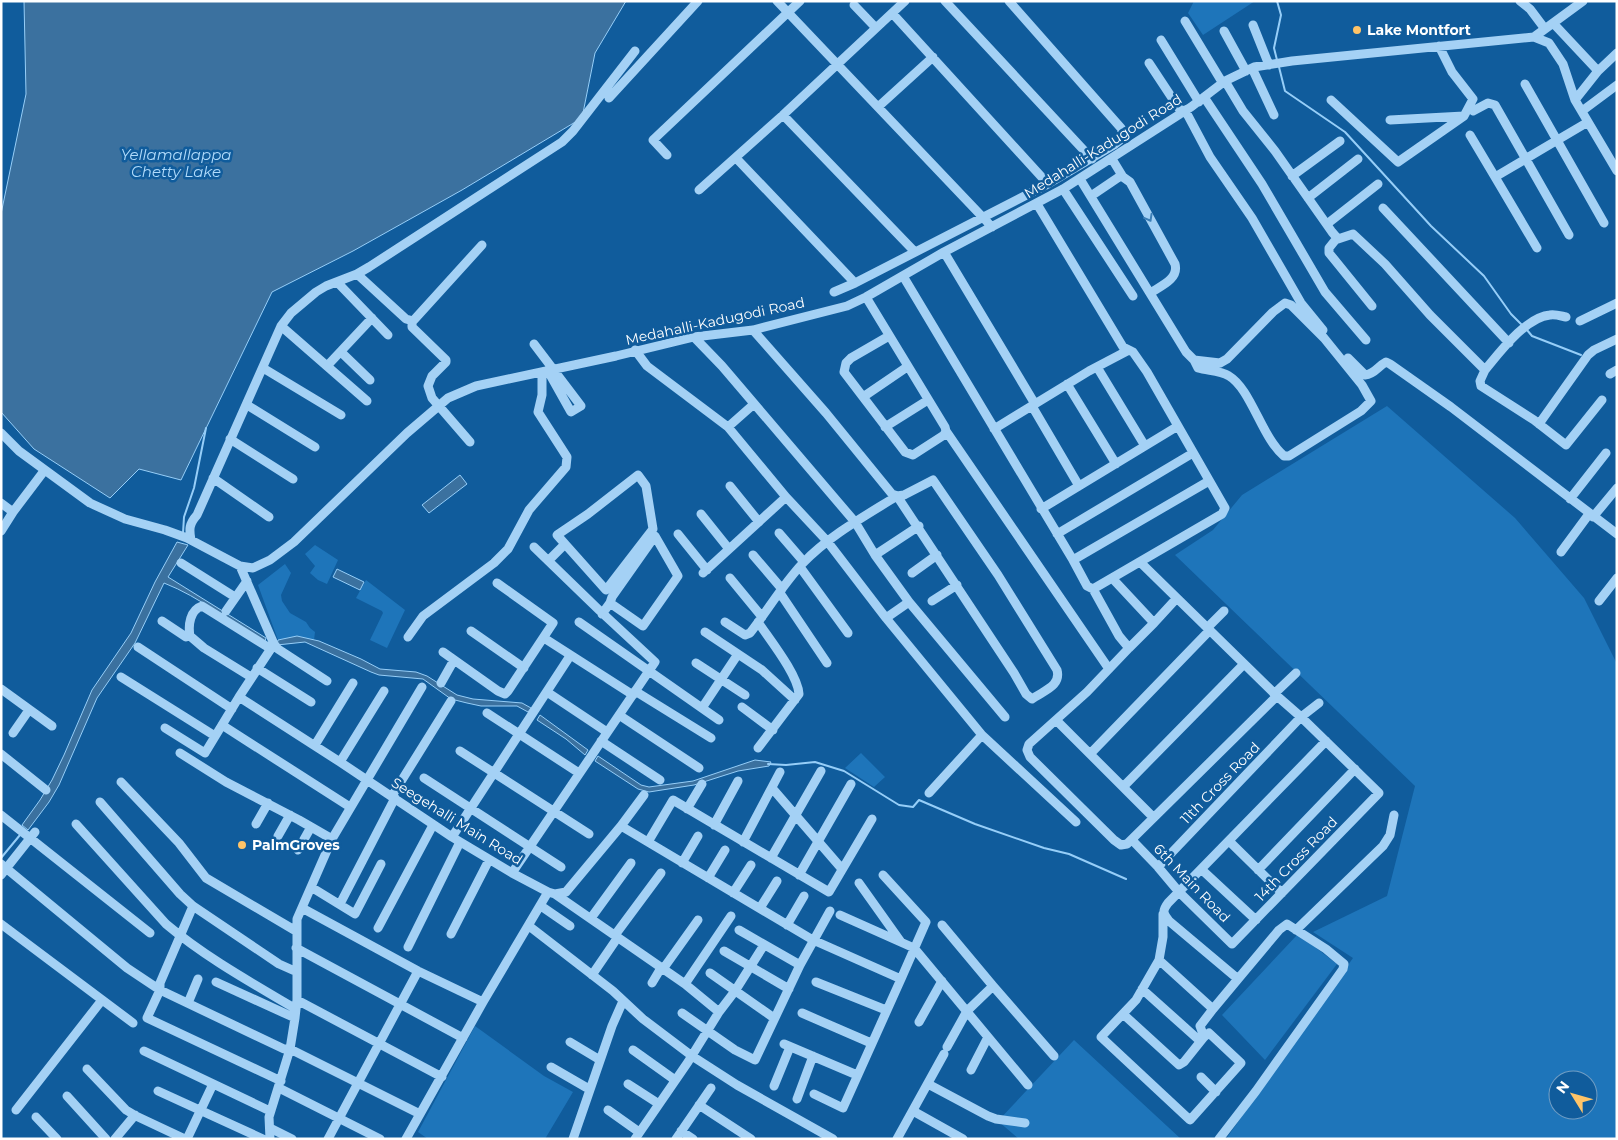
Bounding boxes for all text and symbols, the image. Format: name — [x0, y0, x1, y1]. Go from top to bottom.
place label: Lake Montfort — [1367, 21, 1471, 39]
marker: Lake Montfort — [1351, 24, 1363, 36]
street label: Medahalli-Kadugodi Road — [1021, 90, 1185, 202]
water label: Yellamallappa Chetty Lake — [120, 145, 232, 181]
one-way arrow — [1143, 212, 1153, 221]
street label: Medahalli-Kadugodi Road — [624, 293, 806, 349]
street label: 11th Cross Road — [1176, 738, 1264, 828]
street label: Seegehalli Main Road — [388, 773, 526, 869]
street label: 14th Cross Road — [1251, 813, 1341, 905]
place label: PalmGroves — [252, 836, 340, 854]
marker: PalmGroves — [236, 839, 248, 851]
street label: 6th Main Road — [1150, 840, 1234, 926]
north arrow — [1548, 1070, 1598, 1120]
text: N — [1552, 1077, 1573, 1097]

